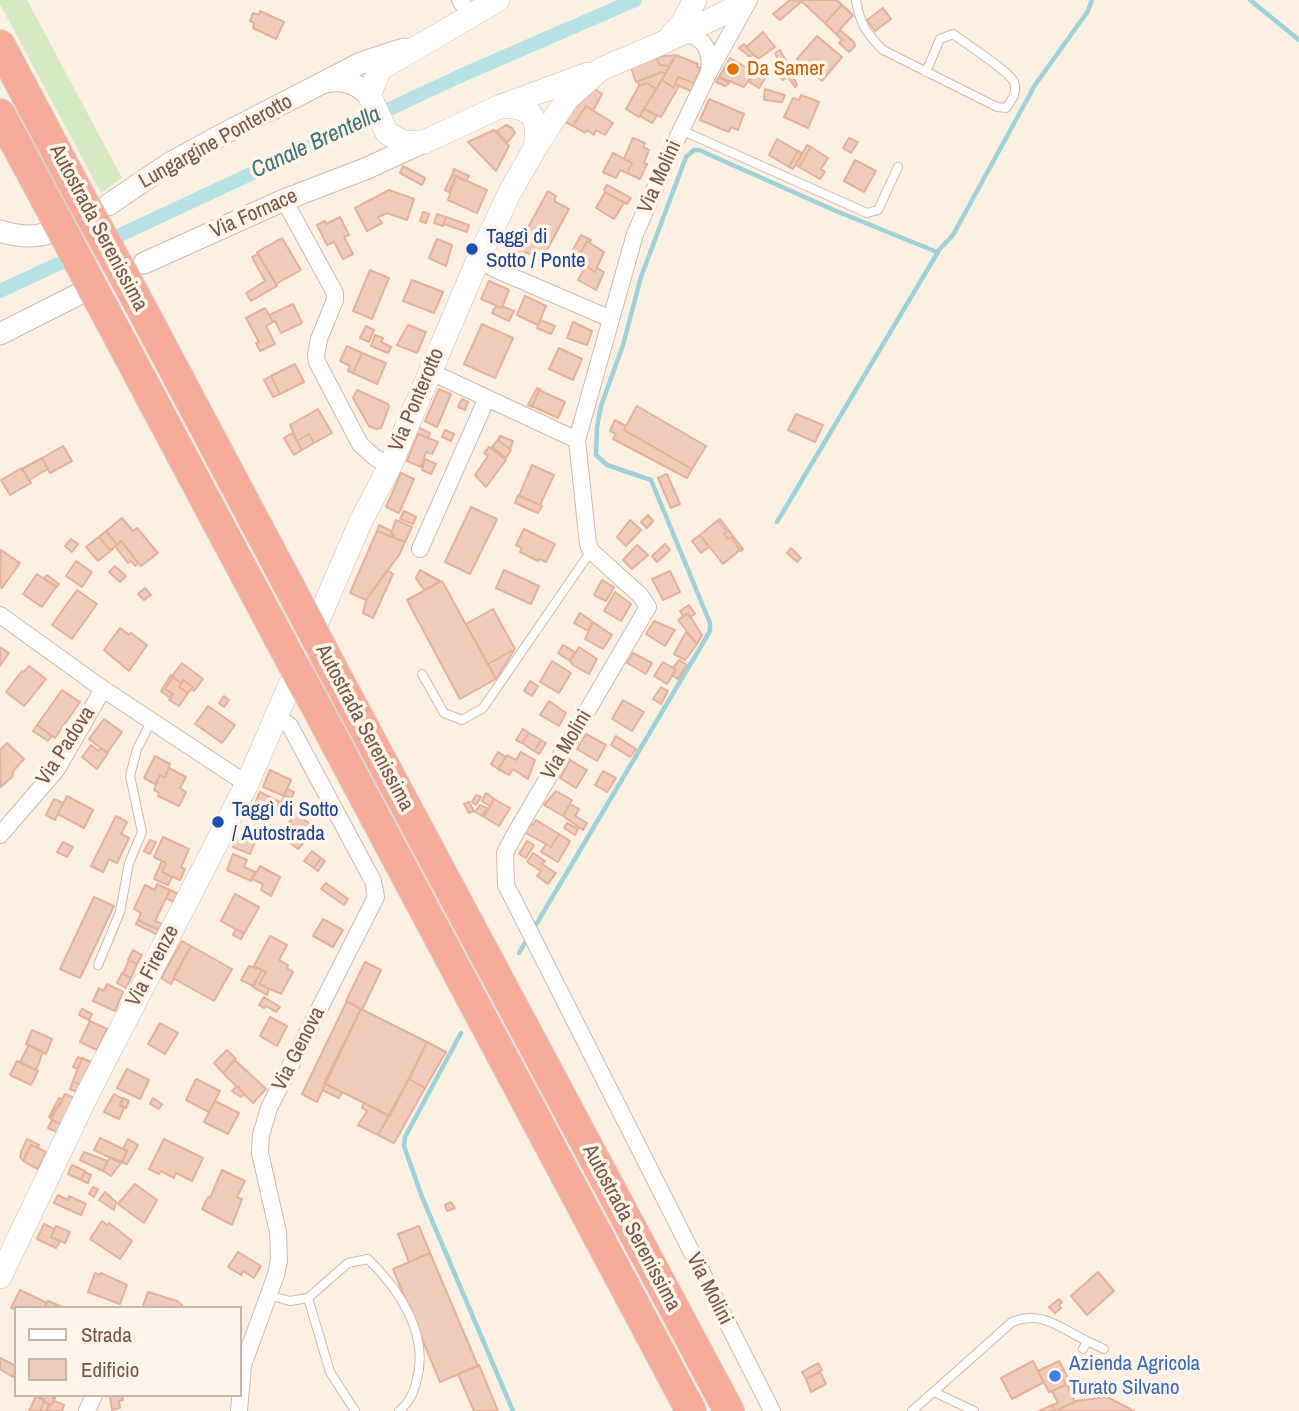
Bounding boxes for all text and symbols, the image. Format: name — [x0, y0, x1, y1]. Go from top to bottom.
place label: Da Samer — [747, 56, 825, 82]
marker: Da Samer — [725, 61, 741, 77]
street label: Lungargine Ponterotto — [135, 89, 297, 195]
water label: Canale Brentella — [247, 101, 385, 185]
street label: Via Molini — [633, 137, 687, 217]
street label: Autostrada Serenissima — [44, 141, 152, 315]
street label: Via Fornace — [207, 184, 301, 244]
place label: Taggì di Sotto / Ponte — [486, 224, 586, 274]
marker: Taggì di Sotto / Ponte — [464, 241, 480, 257]
street label: Via Ponterotto — [384, 345, 450, 455]
street label: Autostrada Serenissima — [310, 641, 418, 815]
street label: Via Padova — [31, 702, 101, 790]
street label: Via Molini — [536, 705, 598, 785]
place label: Taggì di Sotto / Autostrada — [232, 797, 339, 847]
marker: Taggì di Sotto / Autostrada — [210, 814, 226, 830]
street label: Via Firenze — [121, 921, 185, 1011]
street label: Via Genova — [267, 1003, 331, 1095]
street label: Autostrada Serenissima — [577, 1141, 685, 1315]
street label: Via Molini — [680, 1249, 738, 1329]
legend — [14, 1306, 242, 1397]
text: Strada — [81, 1320, 132, 1349]
place label: Azienda Agricola Turato Silvano — [1069, 1351, 1200, 1401]
text: Edificio — [81, 1355, 139, 1384]
marker: Azienda Agricola Turato Silvano — [1047, 1368, 1063, 1384]

